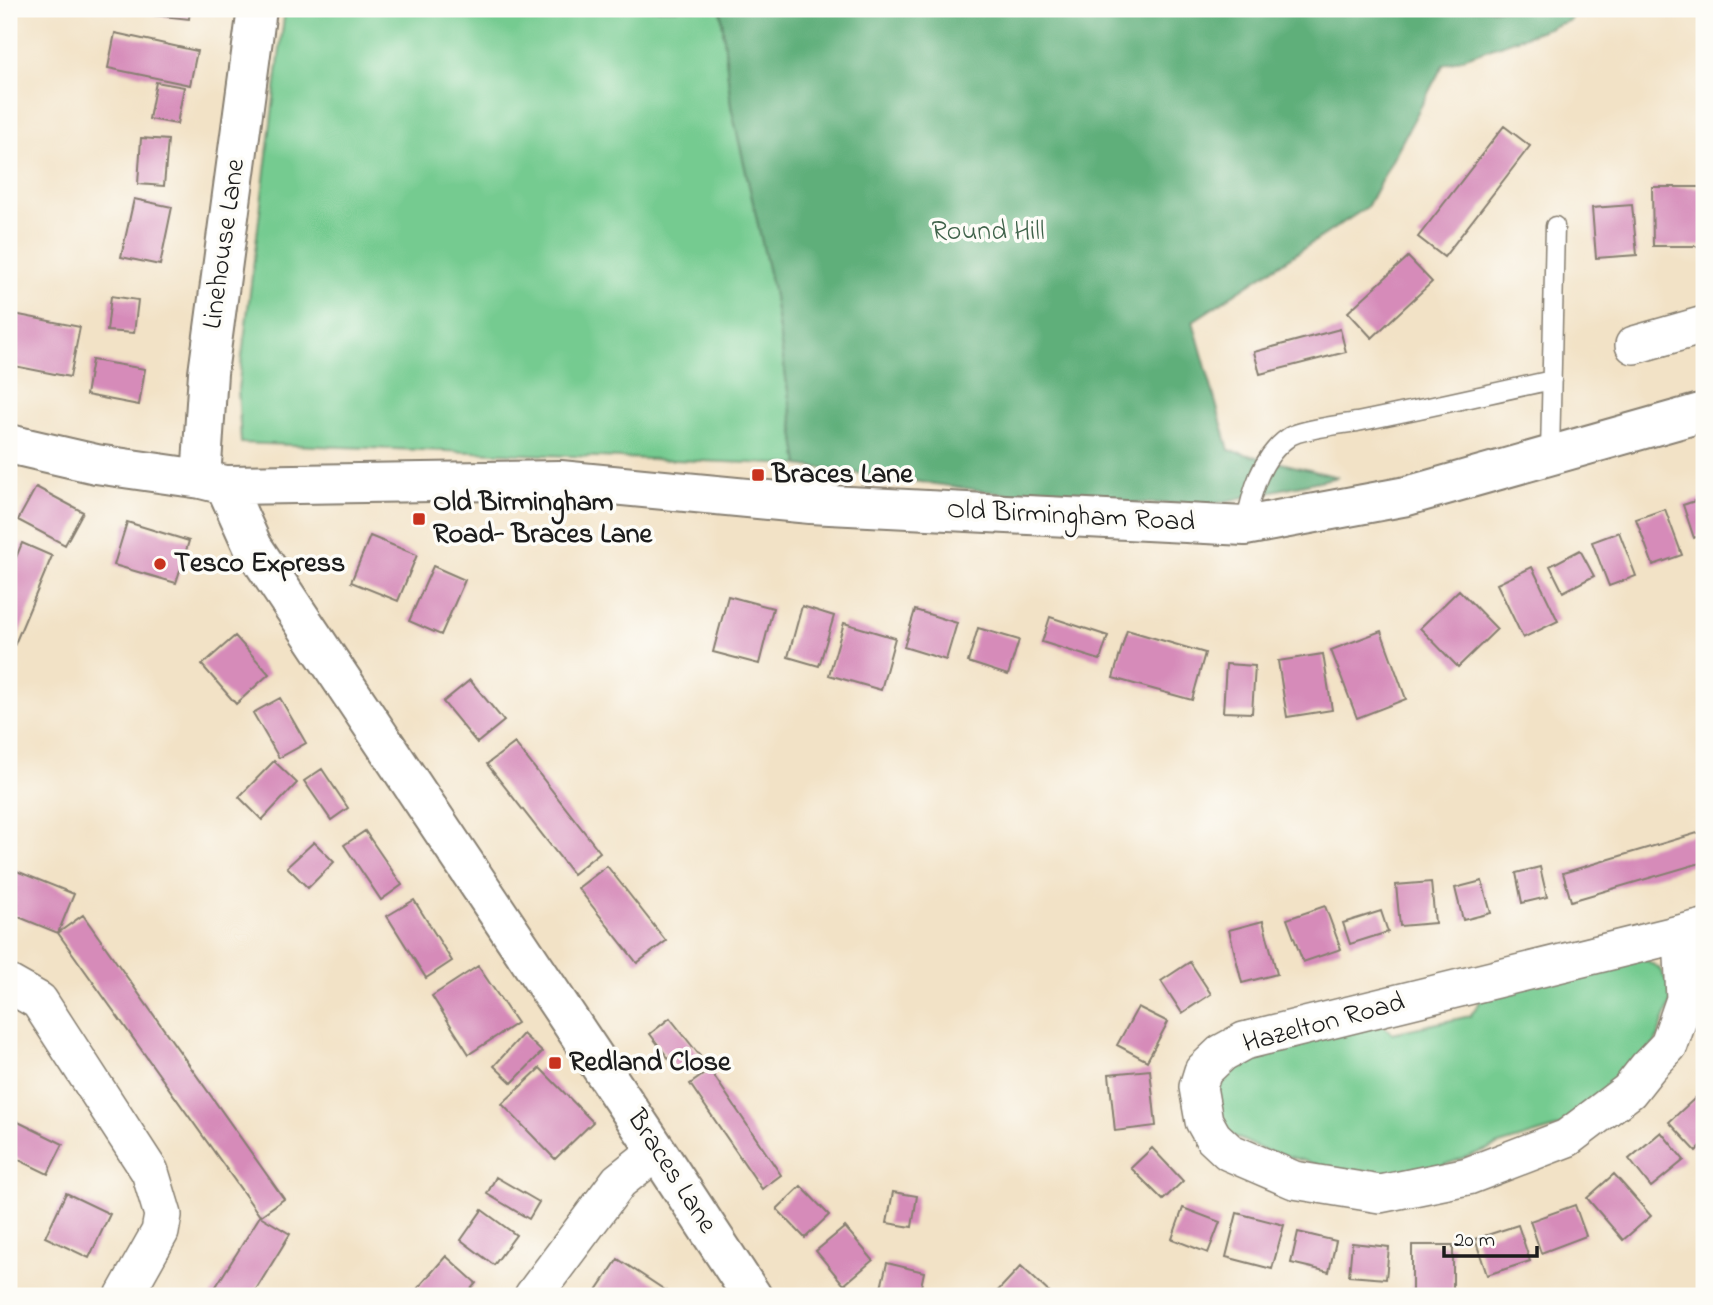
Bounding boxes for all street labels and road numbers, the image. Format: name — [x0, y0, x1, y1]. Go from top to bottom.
street label: Linehouse Lane — [193, 156, 257, 332]
street label: Old Birmingham Road — [946, 490, 1196, 544]
street label: Hazelton Road — [1238, 983, 1410, 1065]
street label: Braces Lane — [615, 1101, 727, 1243]

